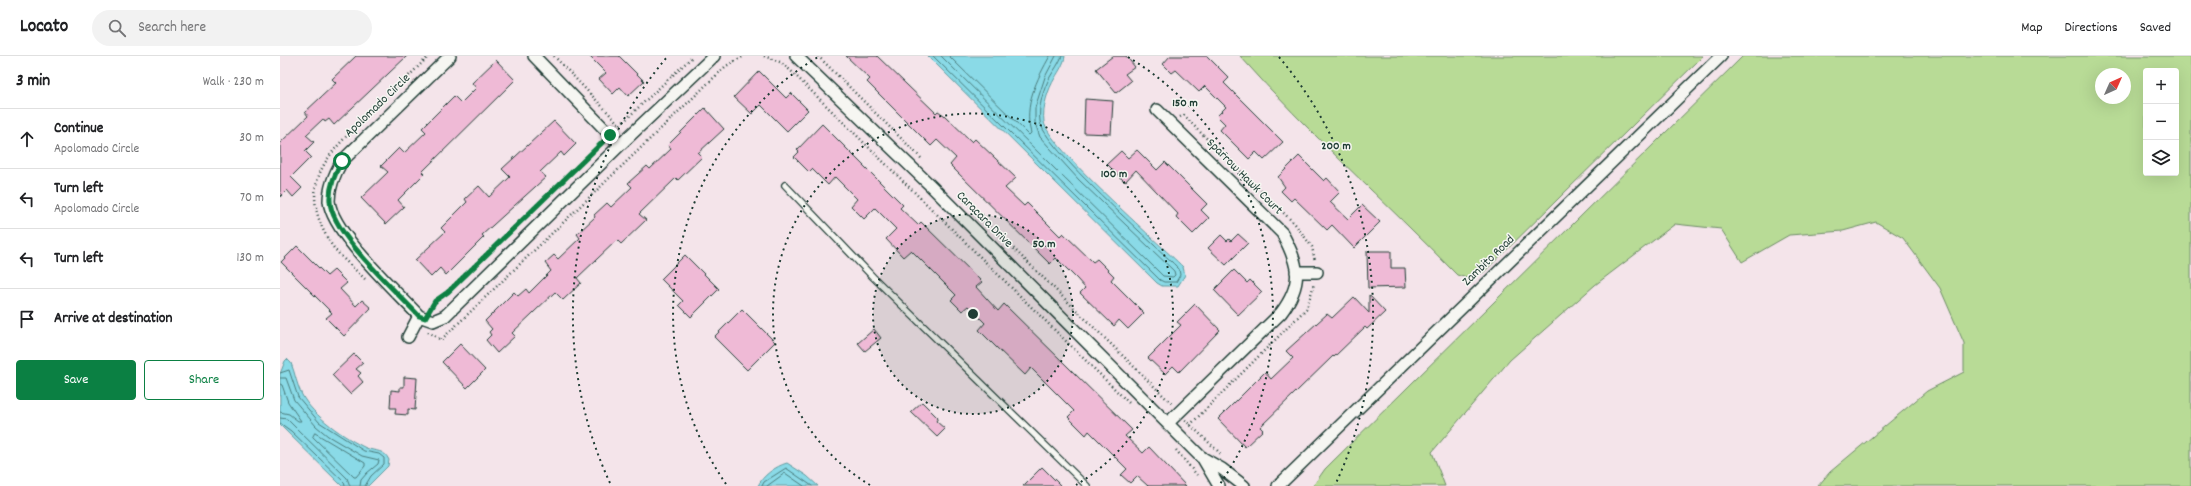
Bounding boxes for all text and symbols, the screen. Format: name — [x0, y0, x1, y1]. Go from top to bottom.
search box — [92, 10, 372, 46]
text: Locato — [20, 14, 68, 41]
icon: search — [106, 17, 128, 39]
text: Search here — [138, 17, 206, 39]
text: Map — [2021, 18, 2043, 38]
text: Directions — [2065, 18, 2118, 38]
text: Saved — [2140, 18, 2171, 38]
north arrow — [2095, 68, 2131, 104]
map controls — [2143, 68, 2179, 176]
button: + — [2143, 68, 2179, 104]
street label: Apolomado Circle — [341, 69, 415, 142]
text: 3 min — [16, 70, 50, 94]
text: Walk · 230 m — [203, 73, 264, 92]
text: 150 m — [1172, 95, 1198, 112]
button: − — [2143, 104, 2179, 140]
text: Continue — [54, 118, 103, 140]
route end — [601, 126, 619, 144]
icon: ahead — [16, 128, 38, 150]
text: 30 m — [239, 129, 264, 148]
street label: Sparrow Hawk Court — [1201, 134, 1287, 220]
text: 200 m — [1321, 138, 1351, 155]
text: Apolomado Circle — [54, 140, 139, 159]
button: layers — [2143, 140, 2179, 176]
route start — [333, 152, 351, 170]
text: 100 m — [1101, 166, 1127, 183]
text: Turn left — [54, 178, 103, 200]
street label: Caracara Drive — [951, 187, 1017, 253]
icon: left — [16, 188, 38, 210]
text: 70 m — [240, 189, 264, 208]
text: Apolomado Circle — [54, 200, 139, 219]
street label: Zambito Road — [1458, 231, 1520, 291]
text: 50 m — [1032, 236, 1056, 253]
icon: left — [16, 248, 38, 270]
text: Turn left — [54, 248, 103, 270]
text: 130 m — [236, 249, 264, 268]
centre of rings — [966, 307, 980, 321]
icon: arrive — [16, 308, 38, 330]
text: Arrive at destination — [54, 308, 172, 330]
button: Save — [16, 360, 136, 400]
button: Share — [144, 360, 264, 400]

